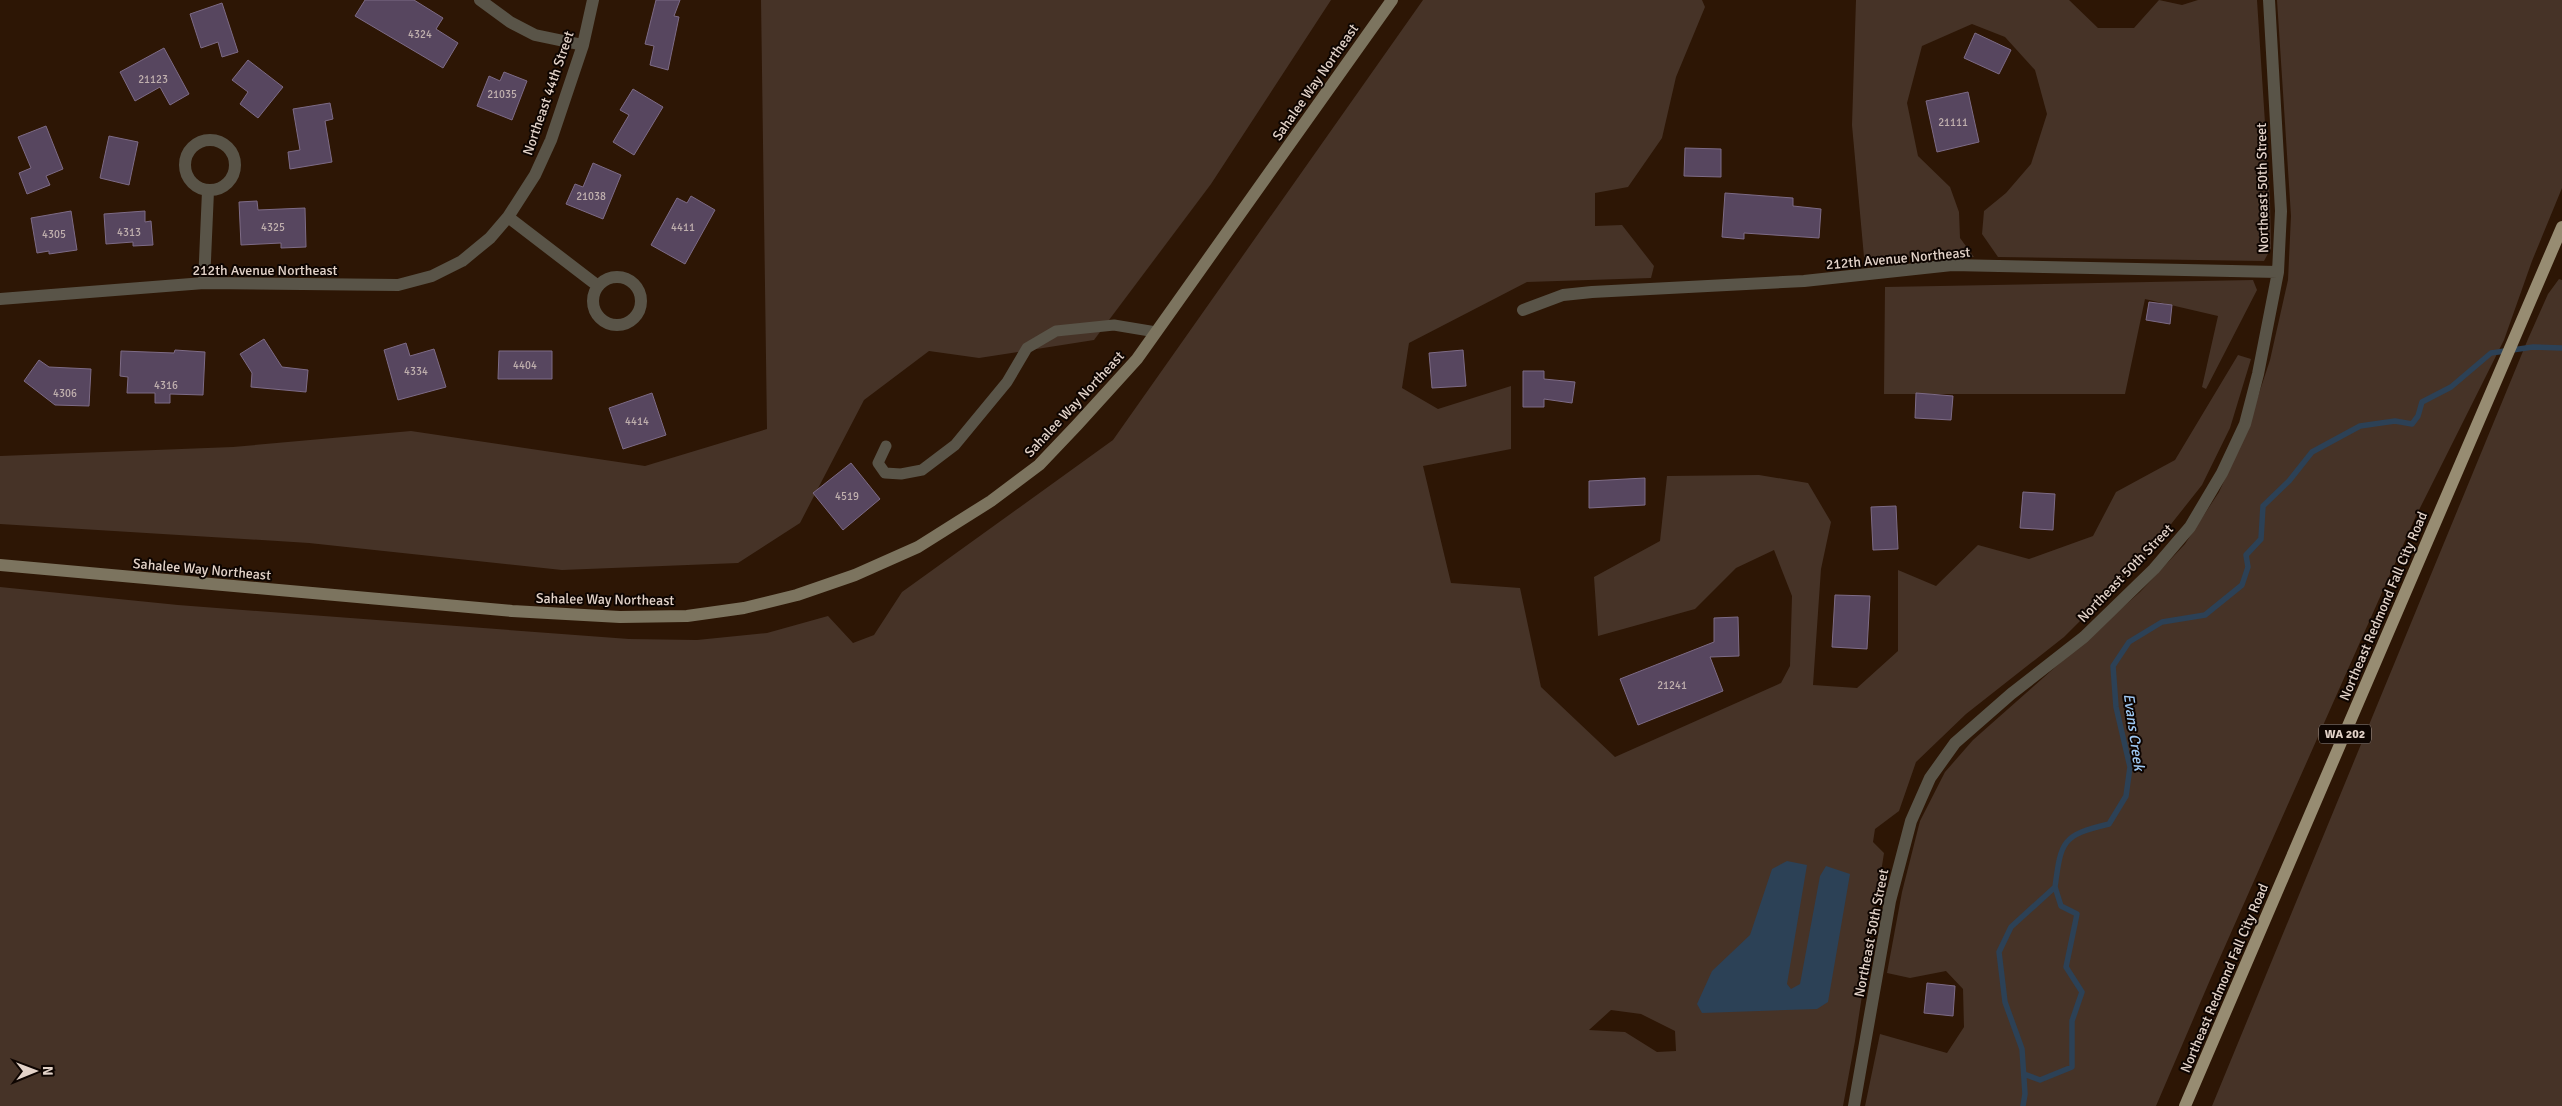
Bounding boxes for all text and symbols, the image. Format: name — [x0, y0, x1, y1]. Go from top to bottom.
street label: Sahalee Way Northeast — [1269, 21, 1362, 144]
house number: 4324 — [408, 28, 432, 41]
street label: Northeast 44th Street — [519, 29, 578, 157]
house number: 21123 — [138, 73, 168, 86]
house number: 21035 — [487, 88, 517, 101]
house number: 21111 — [1938, 116, 1968, 129]
street label: Northeast 50th Street — [2253, 123, 2272, 253]
house number: 21038 — [576, 190, 606, 203]
house number: 4325 — [261, 221, 285, 234]
house number: 4411 — [671, 221, 695, 234]
house number: 4313 — [117, 226, 141, 239]
house number: 4305 — [42, 228, 66, 241]
street label: 212th Avenue Northeast — [1825, 244, 1971, 273]
street label: 212th Avenue Northeast — [192, 262, 338, 279]
street label: Sahalee Way Northeast — [1021, 348, 1128, 461]
house number: 4404 — [513, 359, 537, 372]
house number: 4334 — [404, 365, 428, 378]
house number: 4316 — [154, 379, 178, 392]
house number: 4306 — [53, 387, 77, 400]
house number: 4414 — [625, 415, 649, 428]
house number: 4519 — [835, 490, 859, 503]
street label: Northeast Redmond Fall City Road — [2336, 509, 2431, 703]
street label: Northeast 50th Street — [2074, 521, 2177, 626]
street label: Sahalee Way Northeast — [132, 555, 272, 584]
street label: Sahalee Way Northeast — [536, 590, 674, 609]
house number: 21241 — [1657, 679, 1687, 692]
water label: Evans Creek — [2120, 692, 2149, 773]
road number: WA 202 — [2319, 724, 2371, 744]
street label: Northeast 50th Street — [1851, 867, 1892, 999]
street label: Northeast Redmond Fall City Road — [2177, 881, 2272, 1075]
north arrow — [10, 1046, 60, 1096]
text: N — [39, 1066, 56, 1076]

